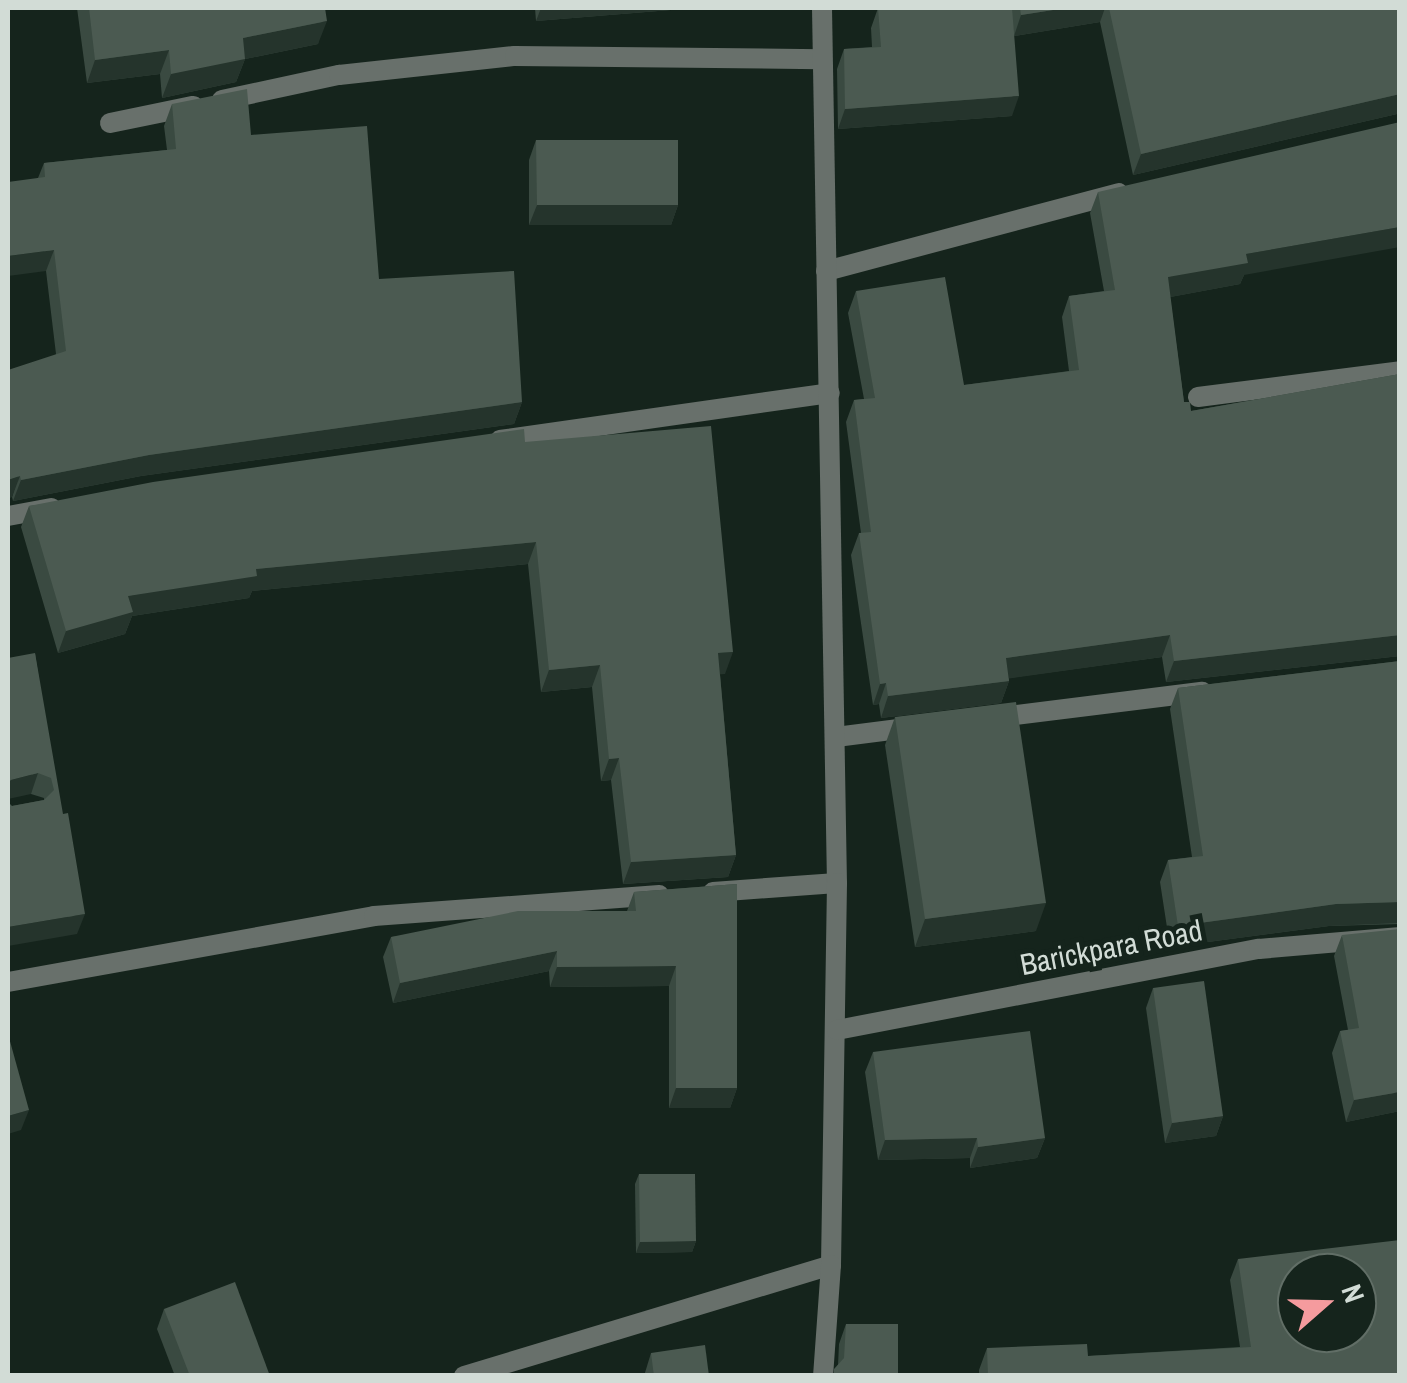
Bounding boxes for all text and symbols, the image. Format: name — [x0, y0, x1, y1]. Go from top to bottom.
street label: Barickpara Road — [1017, 912, 1205, 982]
north arrow — [1277, 1253, 1377, 1353]
text: N — [1333, 1279, 1374, 1308]

